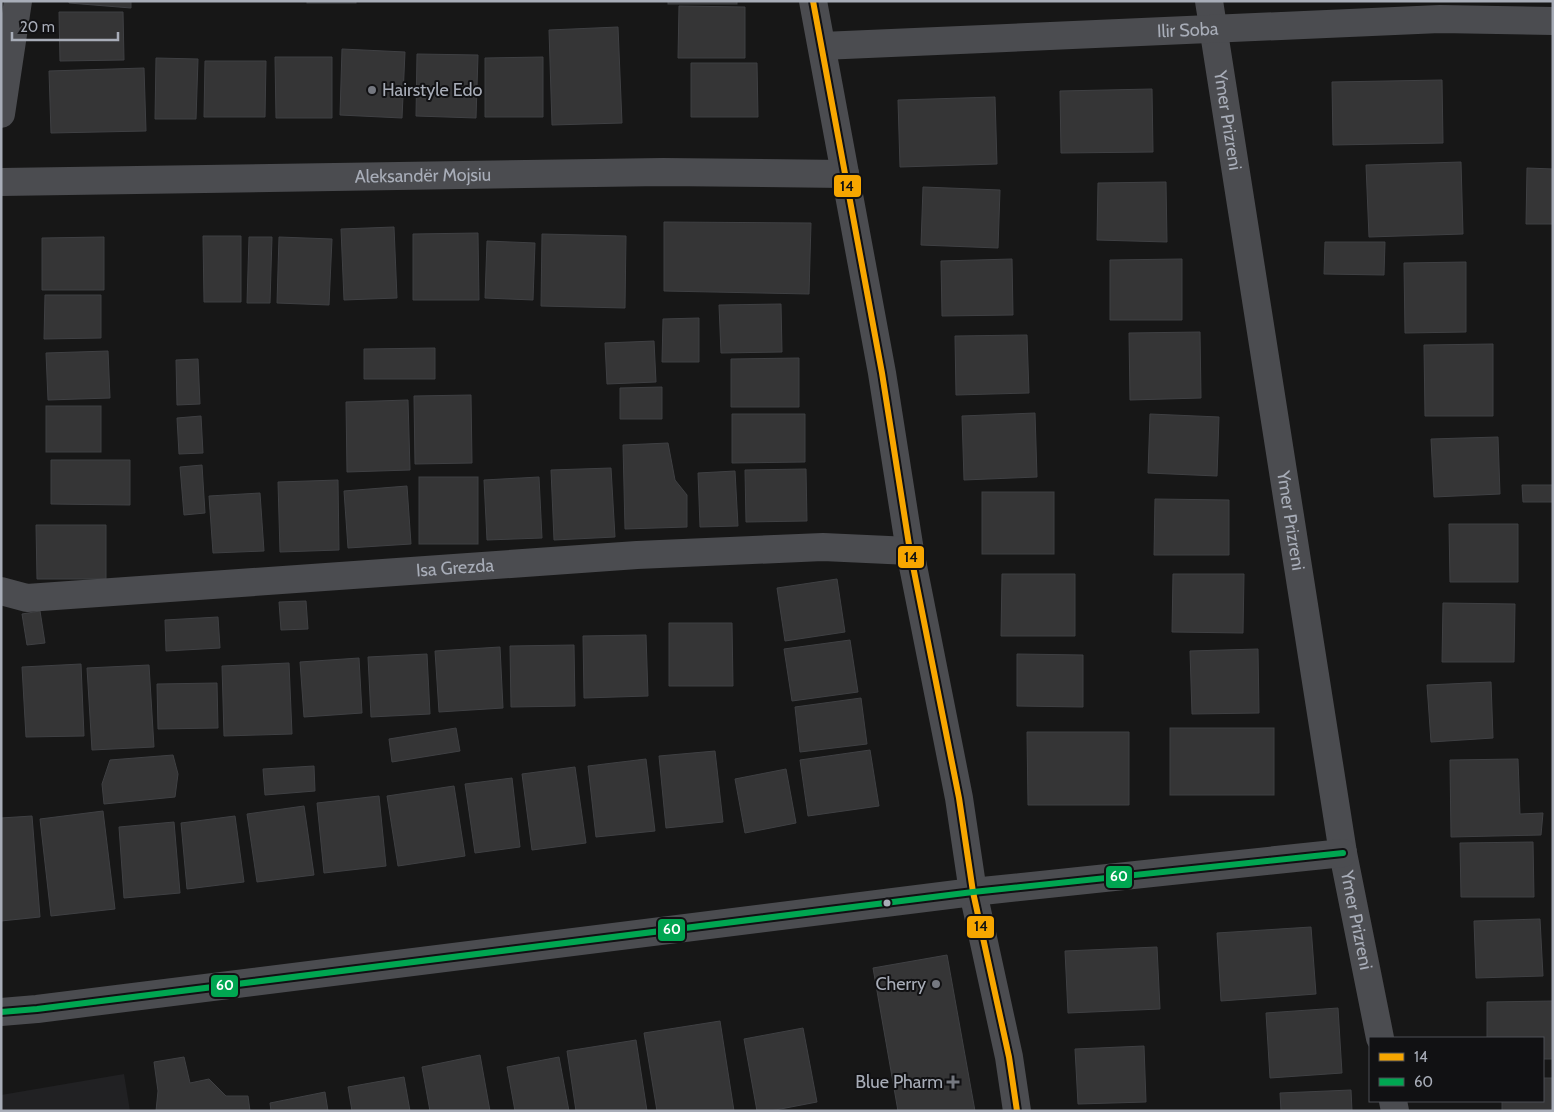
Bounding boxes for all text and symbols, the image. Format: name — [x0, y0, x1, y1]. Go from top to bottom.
scale bar — [12, 10, 119, 42]
text: 20 m — [20, 18, 55, 36]
street label: Ilir Soba — [1157, 18, 1219, 42]
street label: Ymer Prizreni — [1209, 68, 1246, 172]
place label: Hairstyle Edo — [382, 79, 482, 101]
marker: Hairstyle Edo — [366, 84, 378, 96]
street label: Aleksandër Mojsiu — [355, 164, 491, 188]
line badge: 14 — [833, 174, 862, 198]
text: 14 — [840, 177, 854, 195]
street label: Ymer Prizreni — [1272, 468, 1309, 572]
line badge: 14 — [897, 545, 925, 569]
text: 14 — [904, 548, 918, 566]
street label: Isa Grezda — [415, 554, 495, 582]
line badge: 60 — [1105, 865, 1133, 889]
text: 60 — [1110, 867, 1128, 885]
street label: Ymer Prizreni — [1336, 868, 1377, 972]
unlabelled marker — [882, 898, 892, 908]
line badge: 14 — [966, 915, 995, 939]
text: 14 — [974, 917, 988, 935]
line badge: 60 — [657, 918, 686, 942]
text: 60 — [663, 920, 681, 938]
place label: Cherry — [875, 973, 926, 995]
line badge: 60 — [210, 974, 239, 998]
text: 60 — [216, 976, 234, 994]
marker: Cherry — [930, 978, 942, 990]
legend — [1369, 1037, 1544, 1102]
text: 14 — [1414, 1048, 1428, 1066]
place label: Blue Pharm — [855, 1071, 943, 1093]
text: 60 — [1414, 1073, 1433, 1091]
marker: Blue Pharm — [947, 1076, 959, 1088]

